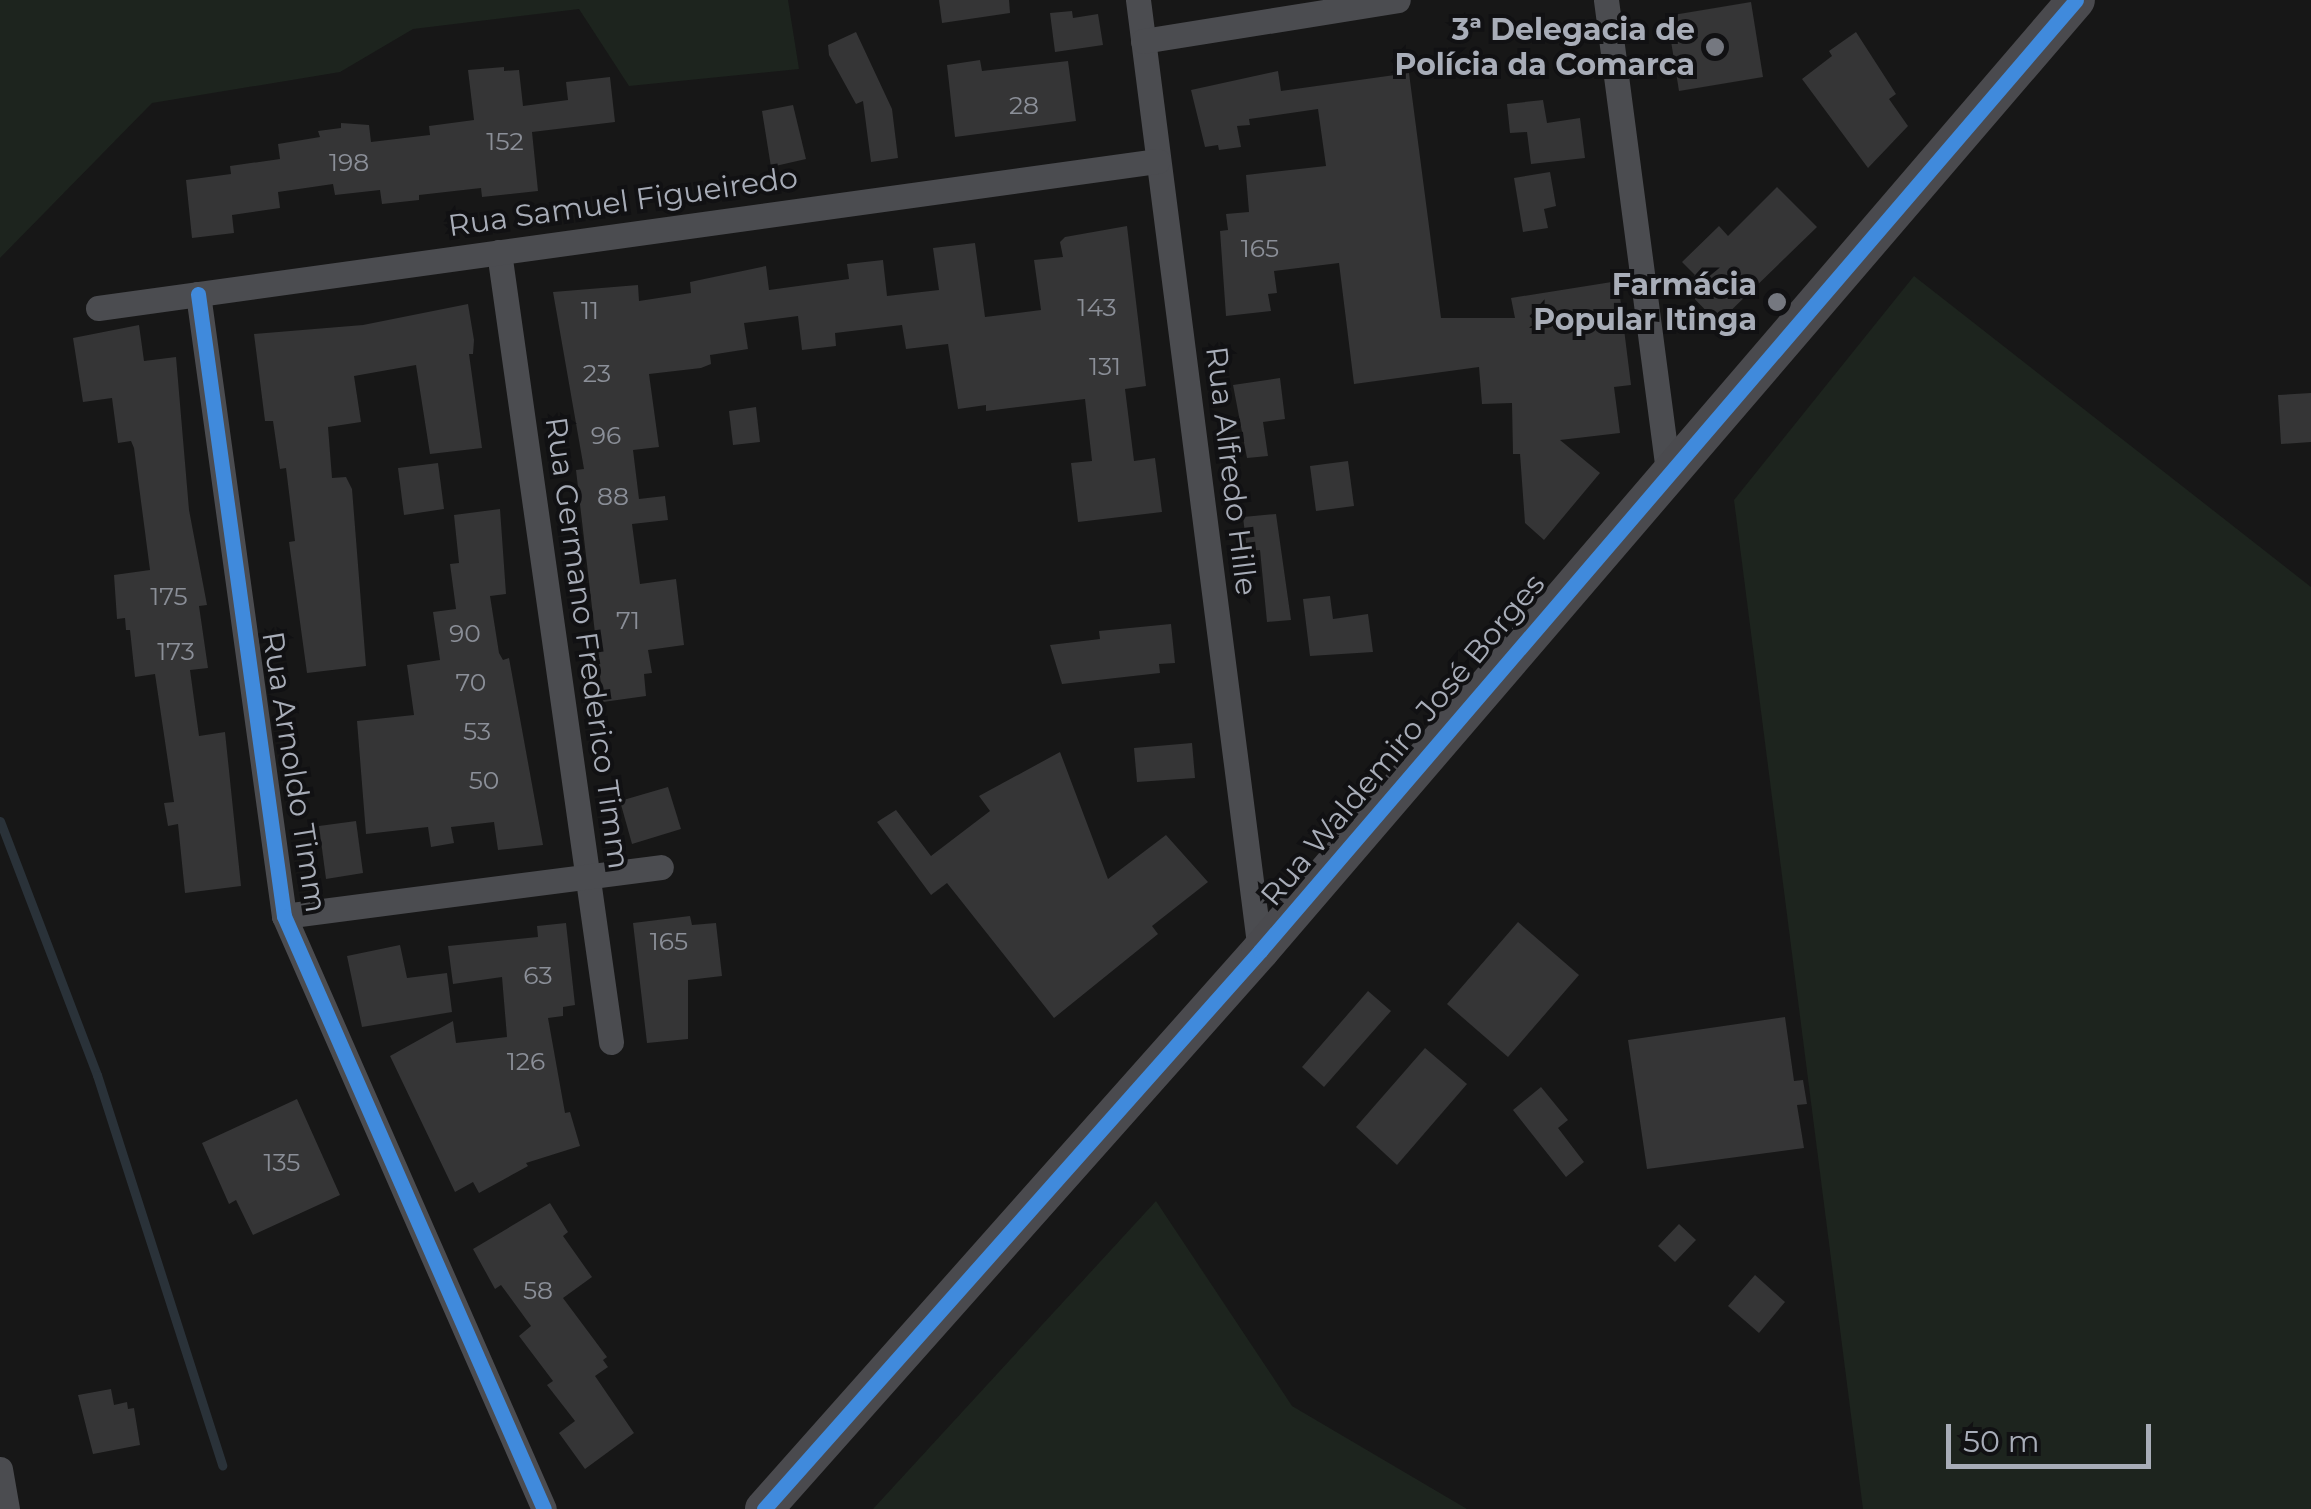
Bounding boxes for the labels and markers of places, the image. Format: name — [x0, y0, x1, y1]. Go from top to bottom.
place label: 3ª Delegacia de Polícia da Comarca — [1395, 12, 1695, 82]
marker: 3ª Delegacia de Polícia da Comarca — [1704, 36, 1726, 58]
place label: Farmácia Popular Itinga — [1533, 267, 1757, 338]
marker: Farmácia Popular Itinga — [1766, 291, 1788, 313]

